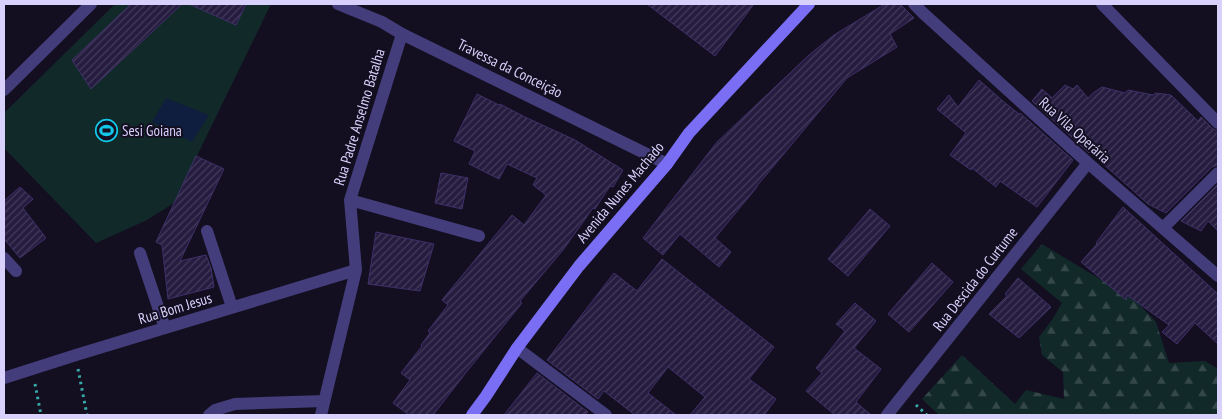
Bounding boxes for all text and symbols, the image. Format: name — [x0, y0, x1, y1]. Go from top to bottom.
street label: Travessa da Conceição — [454, 34, 566, 102]
street label: Rua Padre Anselmo Batalha — [329, 46, 389, 188]
street label: Rua Vila Operária — [1035, 93, 1115, 167]
sports icon: Sesi Goiana — [94, 118, 118, 142]
place label: Sesi Goiana — [122, 121, 182, 140]
street label: Avenida Nunes Machado — [572, 138, 668, 246]
street label: Rua Descida do Curtume — [929, 223, 1021, 335]
street label: Rua Bom Jesus — [136, 288, 214, 328]

